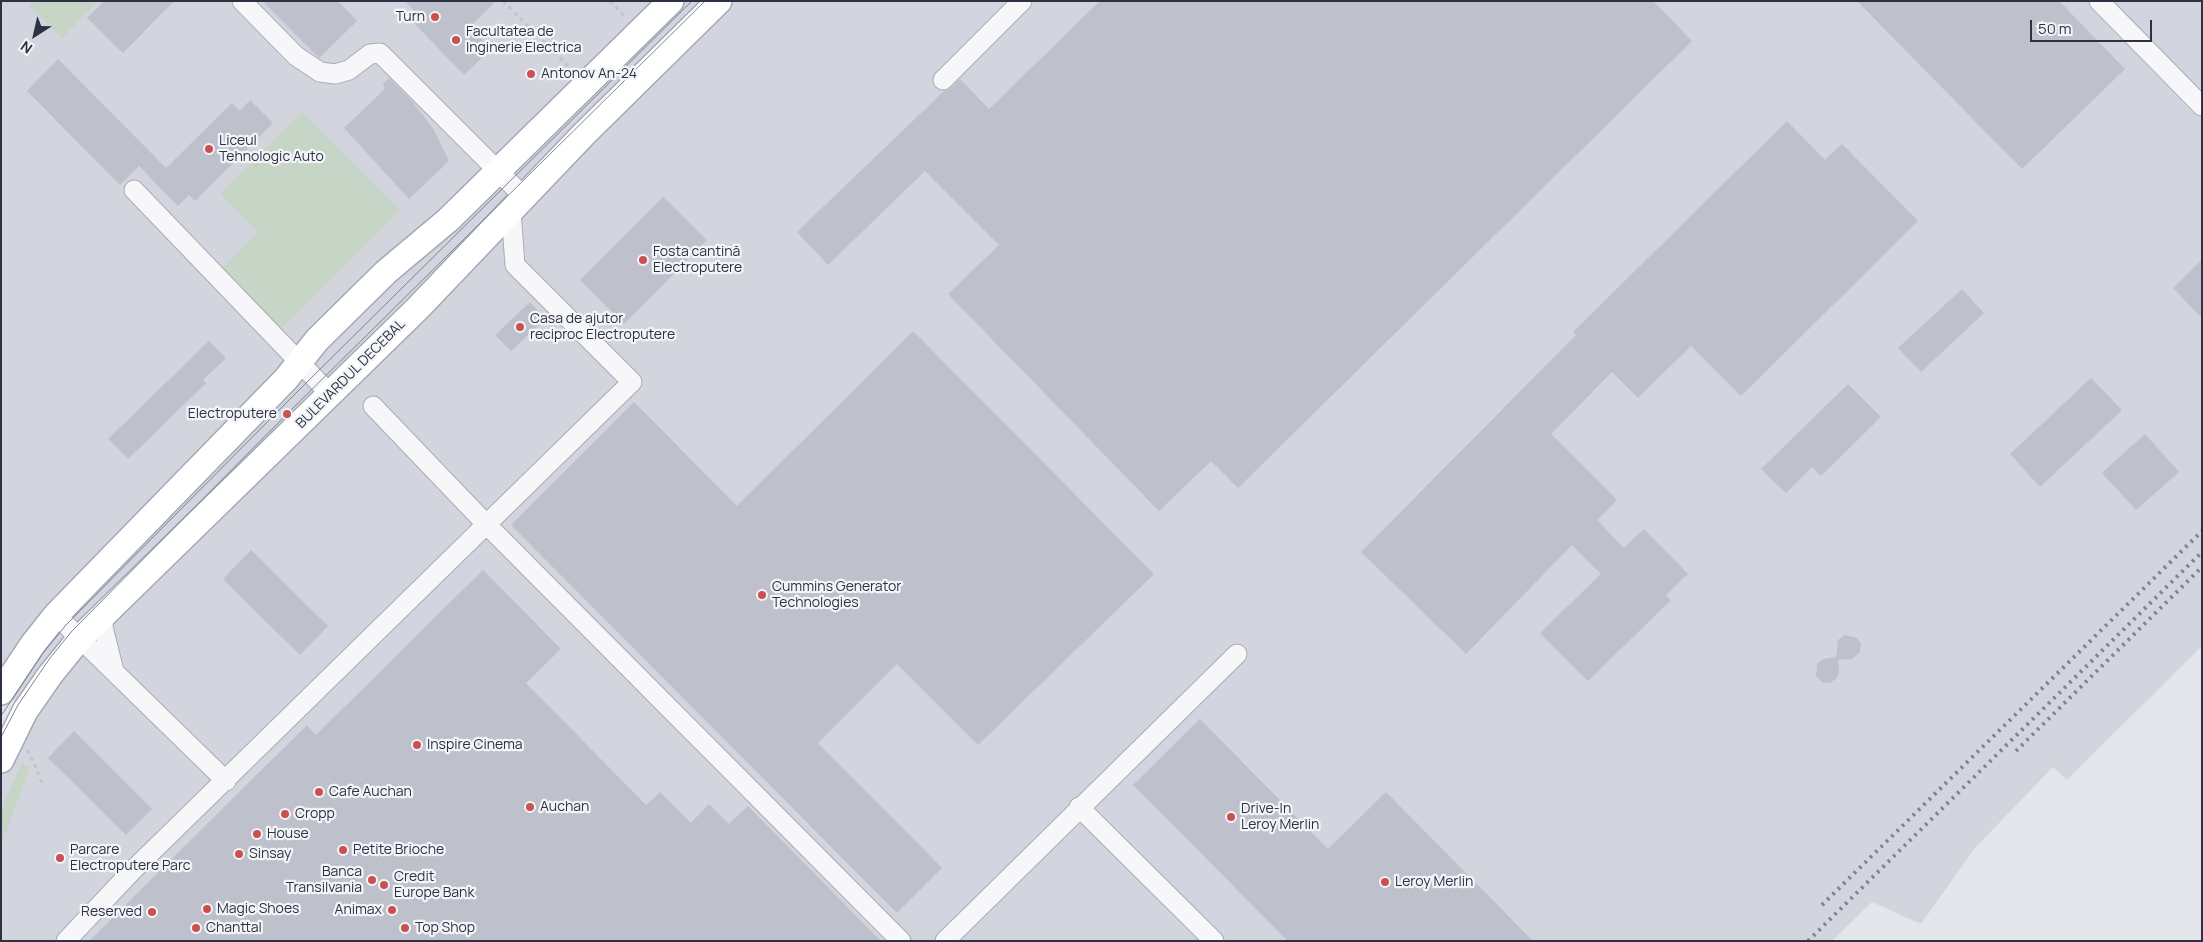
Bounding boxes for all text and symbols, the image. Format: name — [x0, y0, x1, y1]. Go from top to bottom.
place label: Turn — [396, 9, 425, 25]
north arrow — [10, 10, 60, 60]
scale bar — [2033, 10, 2156, 42]
marker: Turn — [429, 11, 441, 23]
text: 50 m — [2038, 18, 2072, 39]
place label: Facultatea de Inginerie Electrica — [466, 24, 581, 56]
marker: Facultatea de Inginerie Electrica — [450, 34, 462, 46]
text: N — [17, 37, 36, 58]
place label: Antonov An-24 — [541, 66, 637, 82]
marker: Antonov An-24 — [525, 68, 537, 80]
place label: Liceul Tehnologic Auto — [219, 133, 324, 166]
marker: Liceul Tehnologic Auto — [203, 143, 215, 155]
place label: Fosta cantină Electroputere — [653, 244, 742, 276]
marker: Fosta cantină Electroputere — [637, 254, 649, 266]
place label: Casa de ajutor reciproc Electroputere — [530, 311, 675, 344]
street label: BULEVARDUL DECEBAL — [293, 316, 409, 432]
marker: Casa de ajutor reciproc Electroputere — [514, 321, 526, 333]
place label: Electroputere — [188, 406, 277, 422]
marker: Electroputere — [281, 408, 293, 420]
place label: Cummins Generator Technologies — [772, 579, 901, 612]
marker: Cummins Generator Technologies — [756, 589, 768, 601]
place label: Inspire Cinema — [427, 737, 523, 753]
marker: Inspire Cinema — [411, 739, 423, 751]
place label: Cafe Auchan — [329, 784, 412, 800]
marker: Cafe Auchan — [313, 786, 325, 798]
place label: Auchan — [540, 799, 589, 815]
marker: Auchan — [524, 801, 536, 813]
place label: Drive-In Leroy Merlin — [1241, 801, 1319, 834]
place label: Cropp — [295, 806, 335, 822]
marker: Cropp — [279, 808, 291, 820]
marker: Drive-In Leroy Merlin — [1225, 811, 1237, 823]
place label: House — [267, 826, 309, 842]
marker: House — [251, 828, 263, 840]
place label: Parcare Electroputere Parc — [70, 842, 191, 874]
place label: Petite Brioche — [353, 842, 444, 858]
marker: Petite Brioche — [337, 844, 349, 856]
place label: Sinsay — [249, 846, 291, 862]
marker: Sinsay — [233, 848, 245, 860]
marker: Parcare Electroputere Parc — [54, 852, 66, 864]
place label: Banca Transilvania — [286, 864, 362, 896]
place label: Credit Europe Bank — [394, 869, 474, 902]
marker: Banca Transilvania — [366, 874, 378, 886]
place label: Leroy Merlin — [1395, 874, 1473, 890]
marker: Leroy Merlin — [1379, 876, 1391, 888]
marker: Credit Europe Bank — [378, 879, 390, 891]
place label: Magic Shoes — [217, 901, 299, 917]
place label: Animax — [335, 902, 382, 918]
marker: Magic Shoes — [201, 903, 213, 915]
place label: Reserved — [81, 904, 142, 920]
marker: Animax — [386, 904, 398, 916]
marker: Reserved — [146, 906, 158, 918]
place label: Chanttal — [206, 920, 262, 936]
place label: Top Shop — [415, 920, 475, 936]
marker: Chanttal — [190, 922, 202, 934]
marker: Top Shop — [399, 922, 411, 934]

